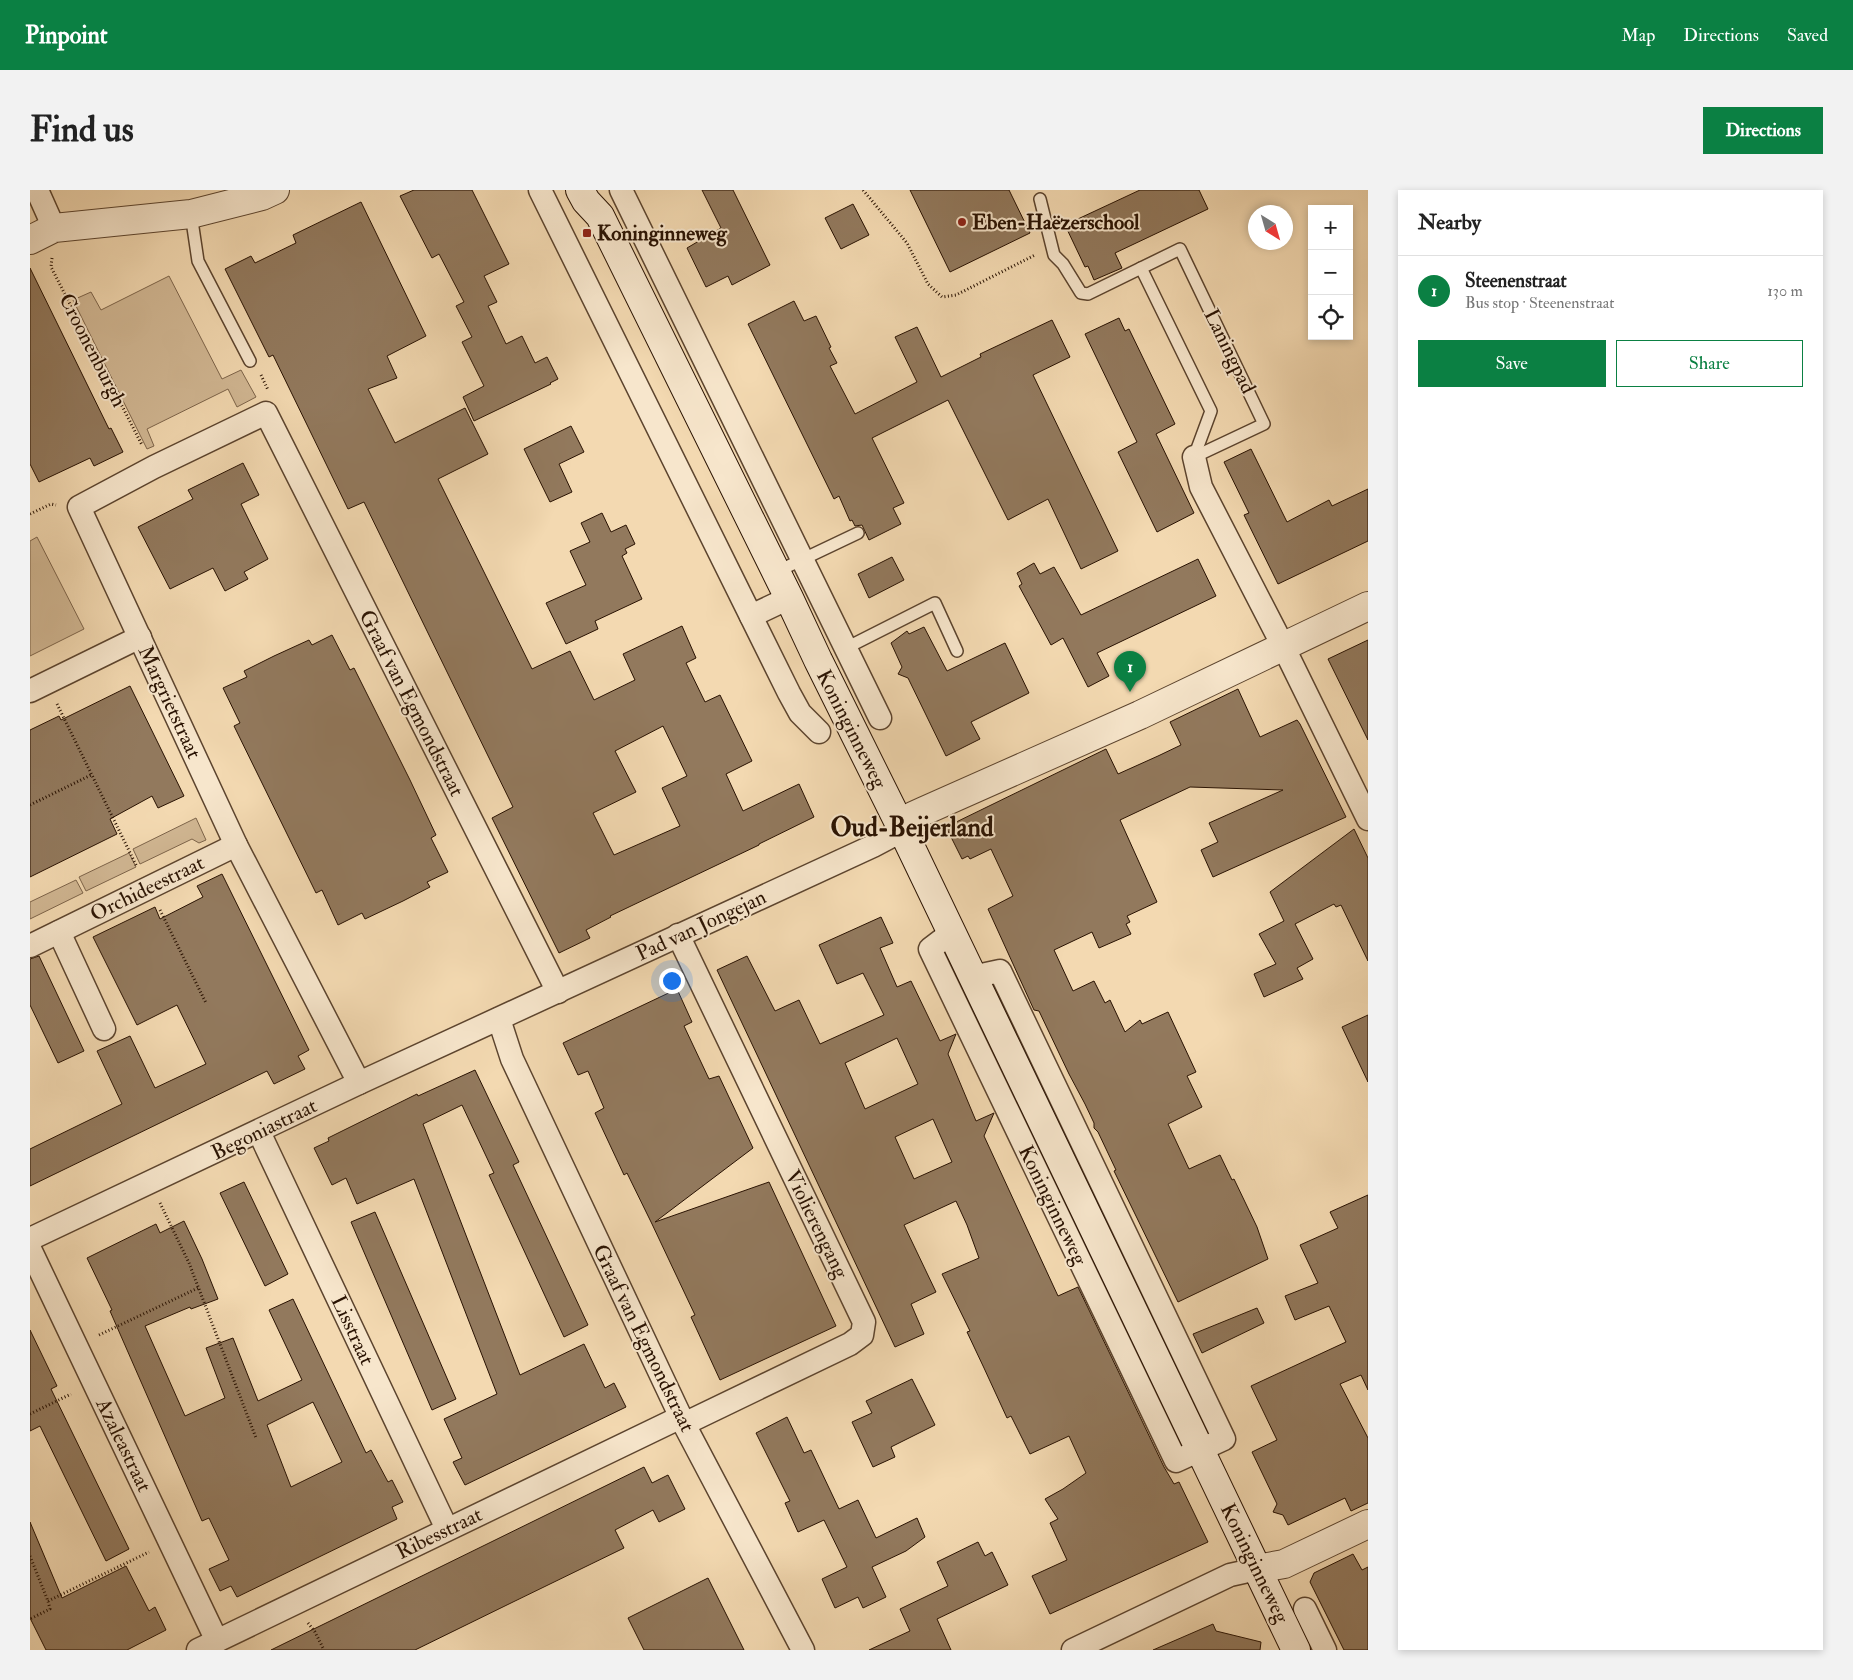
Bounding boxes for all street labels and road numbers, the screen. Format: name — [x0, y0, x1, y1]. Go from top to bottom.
street label: Croonenburgh — [52, 289, 133, 411]
street label: Laningpad — [1197, 304, 1262, 399]
street label: Graaf van Egmondstraat — [353, 606, 470, 801]
street label: Margrietstraat — [132, 641, 208, 763]
street label: Koninginneweg — [810, 665, 893, 794]
street label: Orchideestraat — [86, 849, 209, 928]
street label: Pad van Jongejan — [632, 883, 771, 967]
street label: Begoniastraat — [207, 1092, 322, 1167]
street label: Koninginneweg — [1012, 1141, 1093, 1270]
street label: Violierengang — [779, 1166, 855, 1283]
street label: Graaf van Egmondstraat — [586, 1240, 701, 1437]
street label: Lisstraat — [325, 1291, 380, 1370]
street label: Azaleastraat — [89, 1393, 158, 1497]
street label: Koninginneweg — [1214, 1499, 1295, 1628]
street label: Ribesstraat — [392, 1501, 487, 1566]

